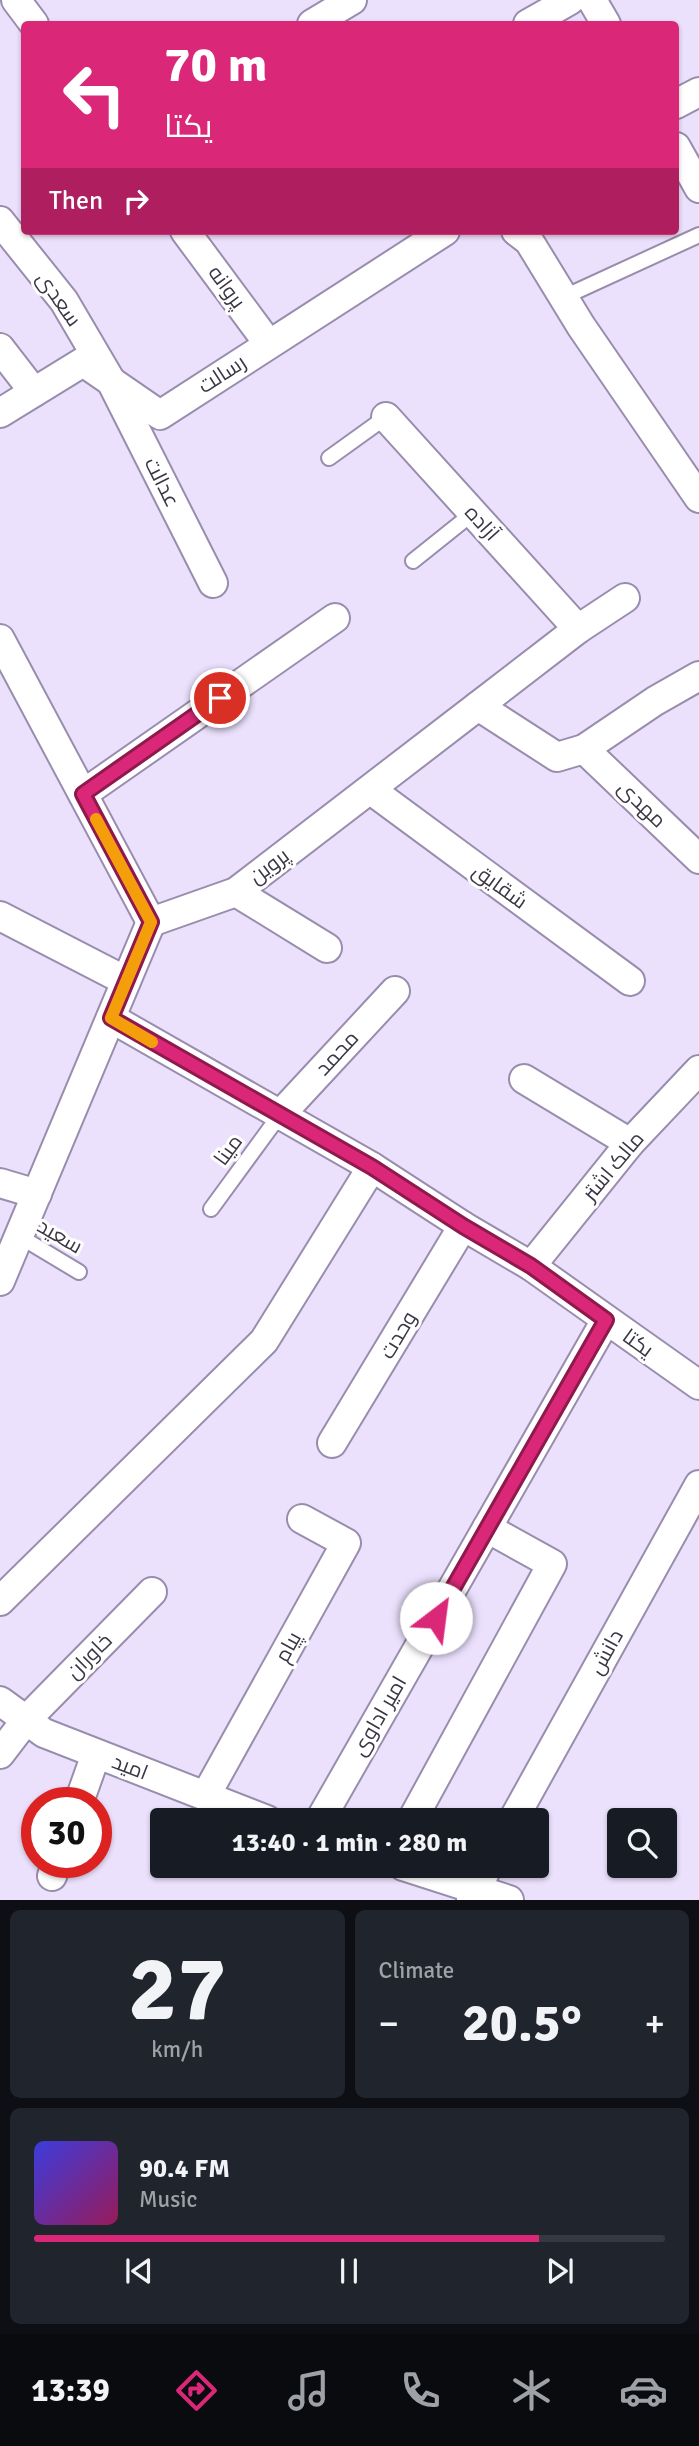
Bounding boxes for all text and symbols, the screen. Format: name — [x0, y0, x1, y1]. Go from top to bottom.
text: 70 m — [164, 35, 267, 95]
icon: left — [49, 49, 140, 140]
text: یکتا — [164, 107, 212, 146]
icon: right — [117, 182, 155, 220]
text: Then — [49, 185, 103, 217]
street label: پروانه — [202, 260, 251, 314]
street label: سعدی — [31, 267, 87, 331]
street label: رسالت — [193, 349, 251, 399]
street label: عدالت — [139, 453, 185, 511]
street label: آزاده — [459, 500, 505, 547]
pin — [190, 668, 250, 728]
icon: arrive — [201, 679, 239, 717]
street label: مهدی — [612, 775, 672, 833]
street label: پروین — [244, 842, 295, 890]
street label: شقایق — [468, 857, 532, 915]
street label: محمد — [310, 1025, 364, 1081]
street label: مالک اشتر — [576, 1126, 650, 1207]
street label: مینا — [208, 1129, 248, 1171]
street label: سعید — [33, 1213, 87, 1259]
street label: وحدت — [374, 1306, 422, 1364]
street label: یکتا — [617, 1323, 659, 1363]
position arrow — [399, 1581, 473, 1655]
street label: دانش — [583, 1625, 629, 1679]
street label: پیام — [269, 1627, 308, 1667]
street label: خاوران — [61, 1628, 117, 1684]
street label: امیر اداوی — [346, 1671, 412, 1761]
street label: امید — [108, 1748, 152, 1786]
speed limit sign: 30 — [21, 1787, 112, 1878]
map controls — [607, 1808, 677, 1878]
button: search — [607, 1808, 677, 1878]
text: 13:40 · 1 min · 280 m — [232, 1827, 467, 1859]
text: 27 — [128, 1933, 226, 2046]
text: Climate — [379, 1956, 454, 1985]
text: 20.5° — [462, 1991, 582, 2055]
text: − — [379, 2000, 399, 2047]
text: + — [644, 2000, 665, 2047]
text: km/h — [151, 2035, 203, 2064]
text: 90.4 FM — [139, 2153, 230, 2185]
text: Music — [139, 2185, 197, 2214]
icon: previous — [120, 2252, 158, 2290]
icon: pause — [330, 2252, 368, 2290]
icon: next — [541, 2252, 579, 2290]
icon: directions — [172, 2366, 221, 2415]
icon: music — [284, 2366, 333, 2415]
icon: phone — [396, 2366, 445, 2415]
icon: climate — [507, 2366, 556, 2415]
icon: car — [619, 2366, 668, 2415]
text: 13:39 — [31, 2371, 110, 2410]

